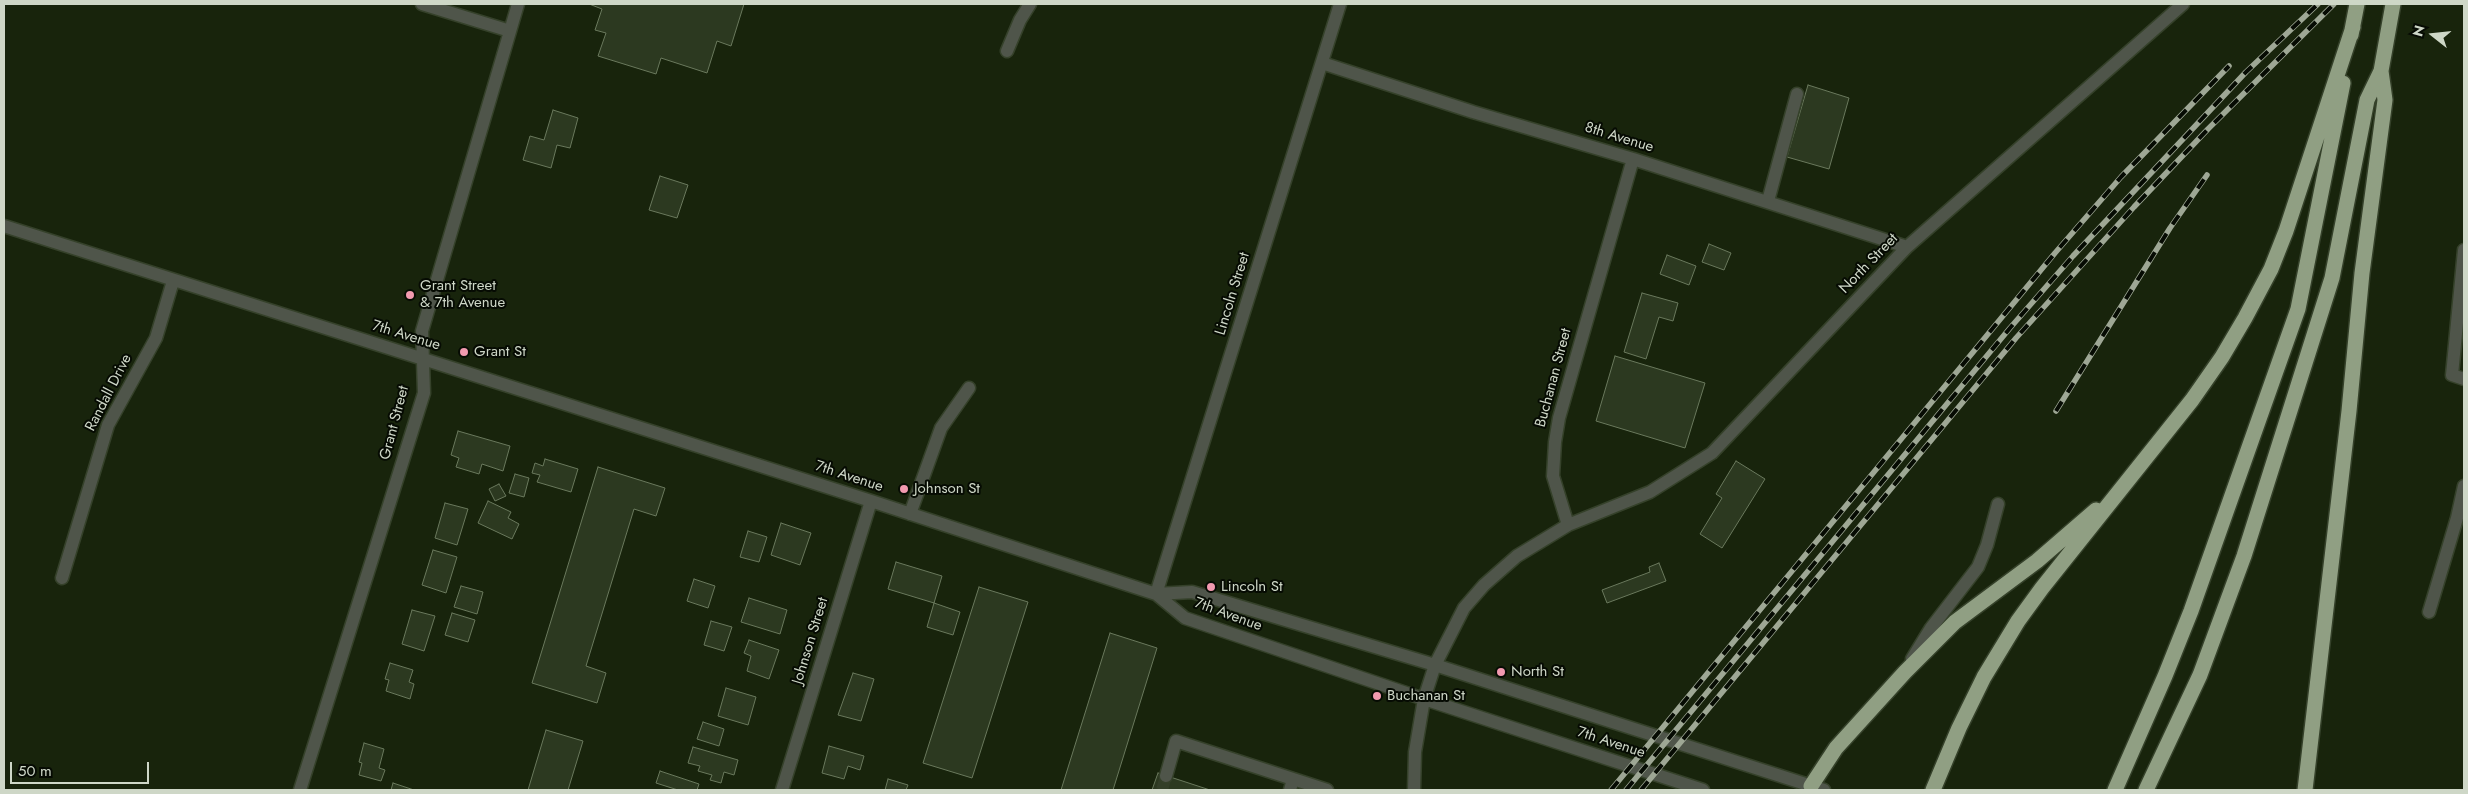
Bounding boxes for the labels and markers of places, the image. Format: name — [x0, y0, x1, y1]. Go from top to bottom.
place label: Grant Street & 7th Avenue — [420, 277, 505, 312]
marker: Grant Street & 7th Avenue — [404, 289, 416, 301]
place label: Grant St — [474, 343, 526, 361]
marker: Grant St — [458, 346, 470, 358]
place label: Johnson St — [914, 480, 980, 498]
marker: Johnson St — [898, 483, 910, 495]
place label: Lincoln St — [1221, 578, 1283, 596]
marker: Lincoln St — [1205, 581, 1217, 593]
place label: North St — [1511, 663, 1564, 681]
marker: North St — [1495, 666, 1507, 678]
place label: Buchanan St — [1387, 687, 1465, 705]
marker: Buchanan St — [1371, 690, 1383, 702]

